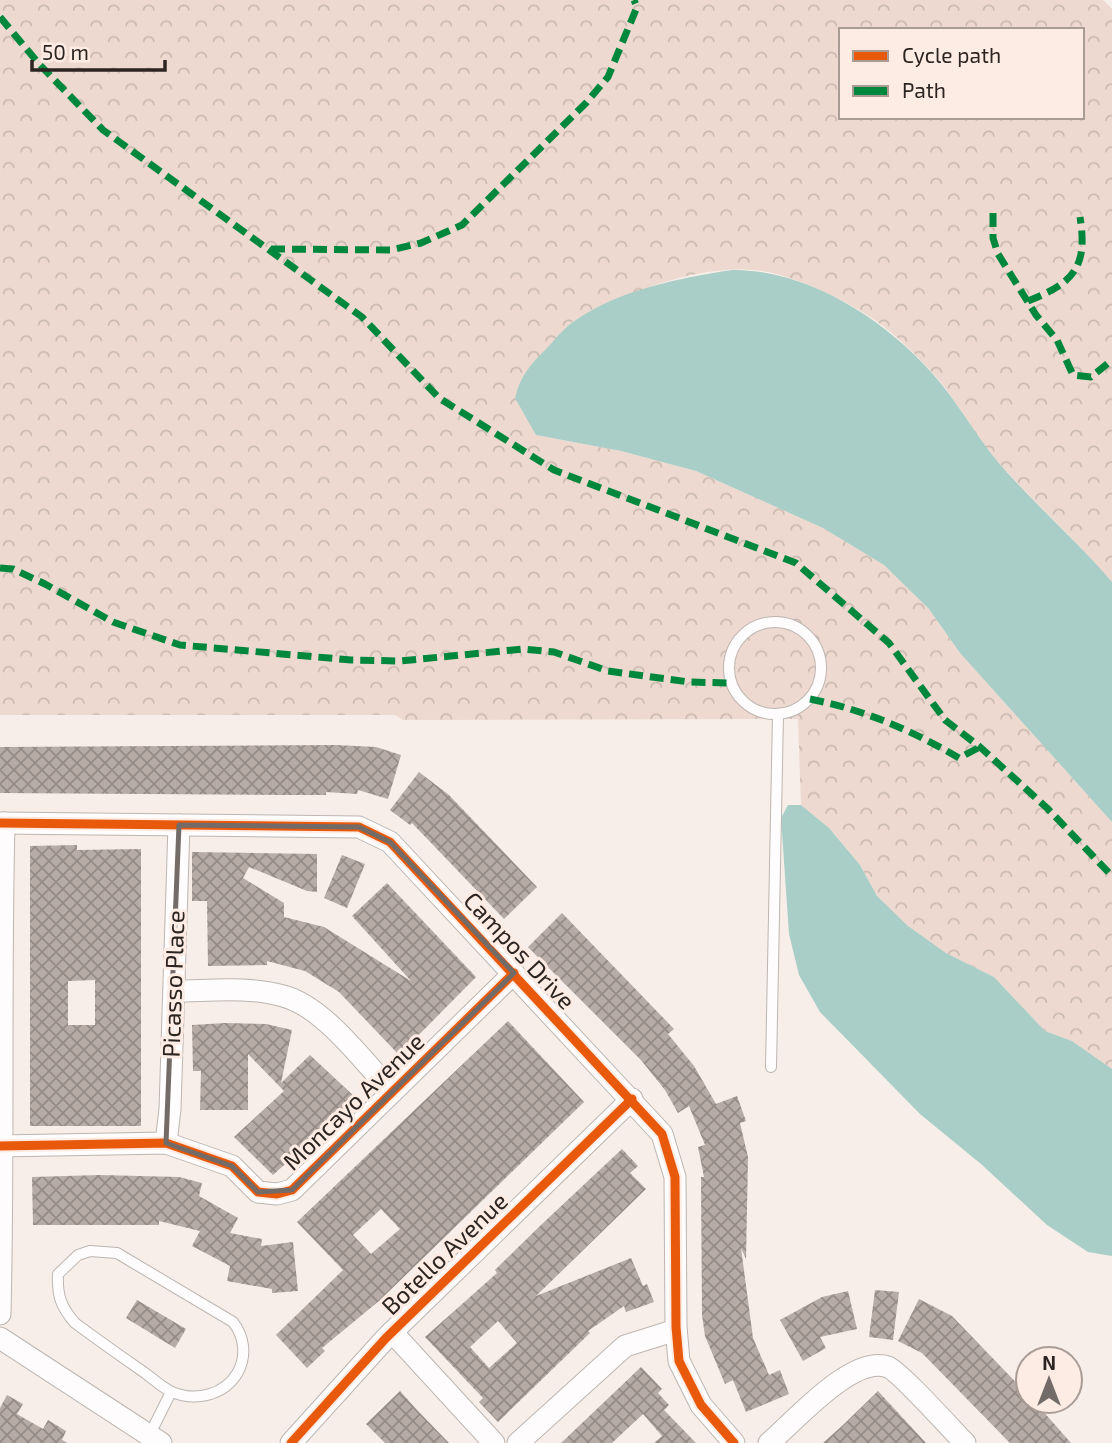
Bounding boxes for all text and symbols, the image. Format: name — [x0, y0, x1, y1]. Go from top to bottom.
scale bar — [32, 28, 164, 72]
legend — [839, 28, 1084, 119]
text: 50 m — [42, 39, 89, 64]
text: Cycle path — [902, 42, 1001, 67]
text: Path — [902, 77, 946, 102]
street label: Campos Drive — [458, 885, 582, 1015]
street label: Picasso Place — [155, 910, 190, 1058]
street label: Moncayo Avenue — [276, 1026, 430, 1176]
street label: Botello Avenue — [375, 1186, 513, 1320]
north arrow — [1014, 1345, 1084, 1415]
text: N — [1042, 1351, 1056, 1374]

